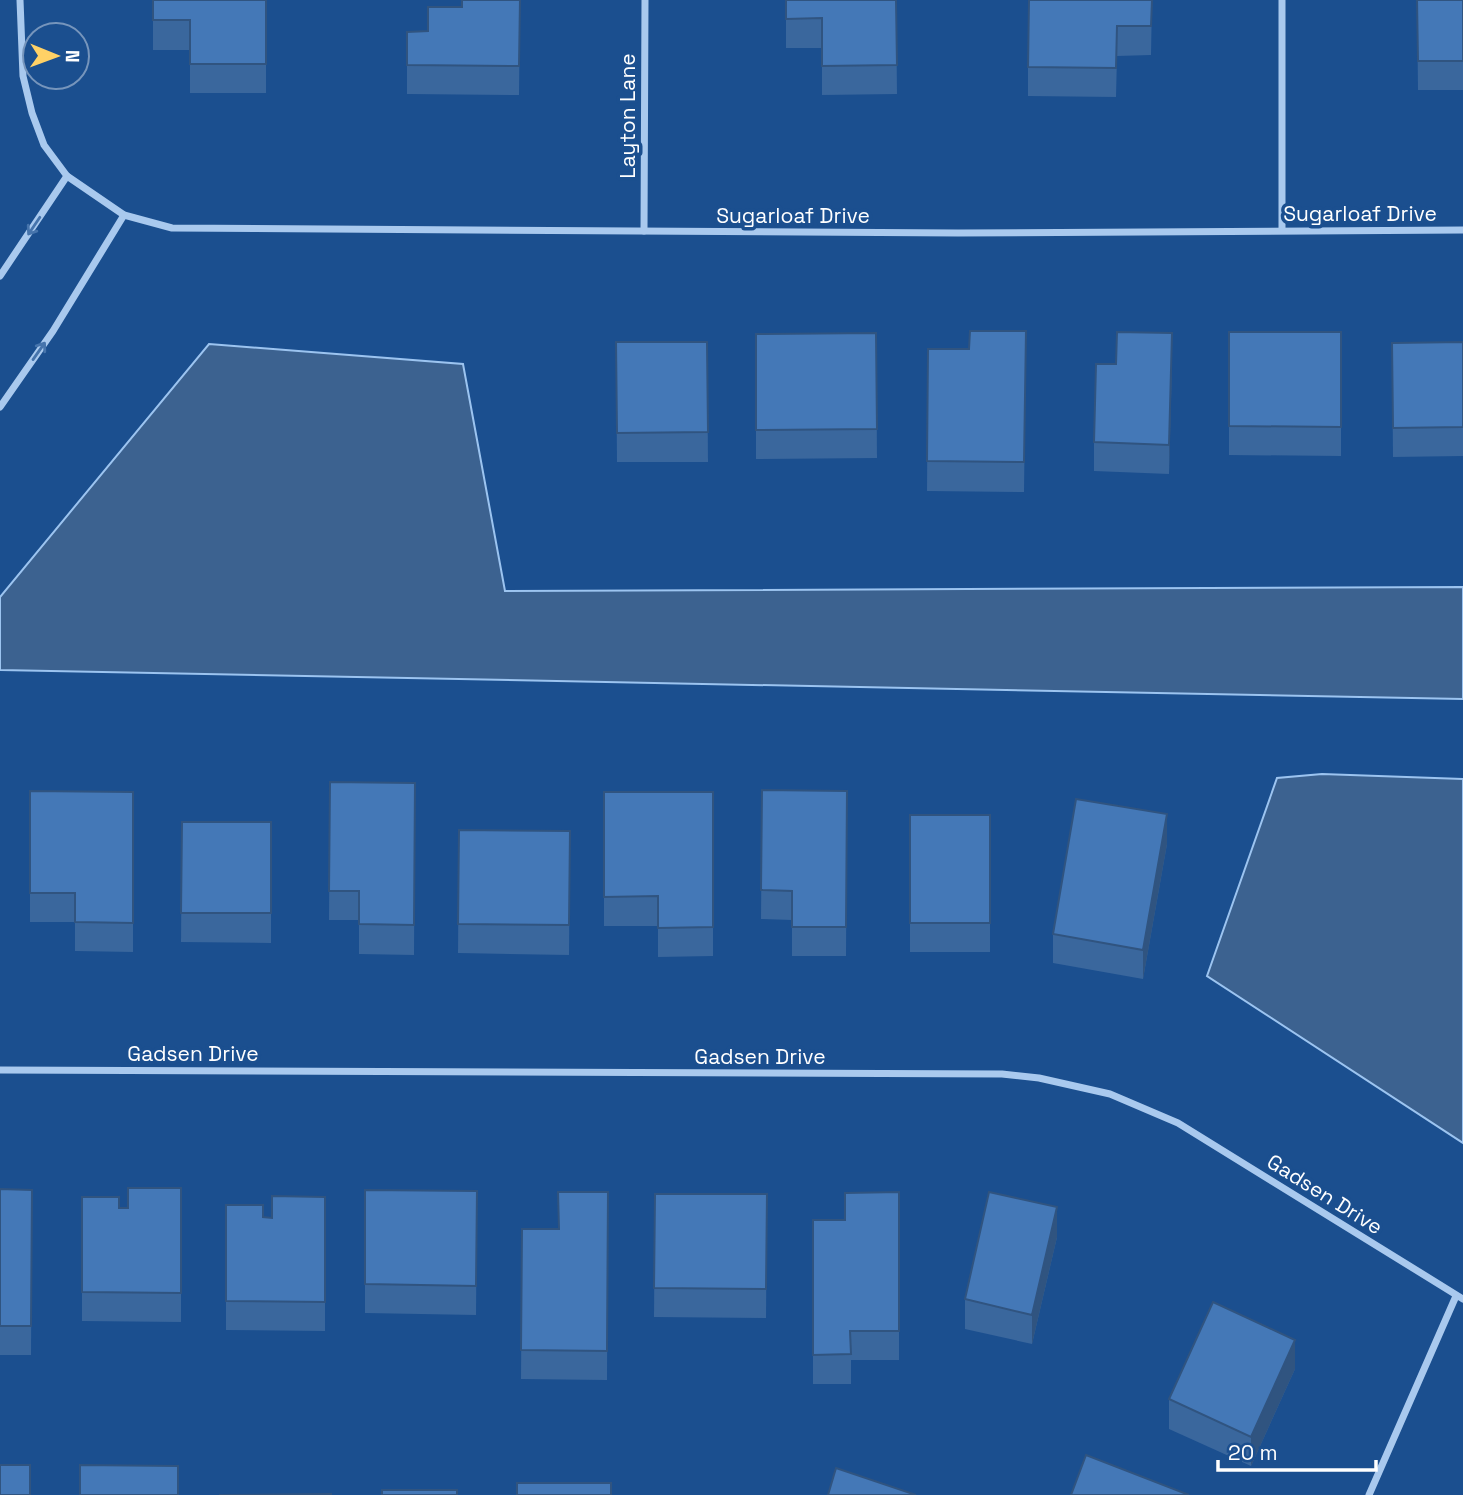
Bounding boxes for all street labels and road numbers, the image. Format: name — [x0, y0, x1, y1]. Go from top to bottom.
street label: Layton Lane — [614, 53, 641, 179]
street label: Sugarloaf Drive — [1283, 200, 1437, 227]
street label: Sugarloaf Drive — [716, 202, 870, 229]
street label: Gadsen Drive — [127, 1040, 259, 1067]
street label: Gadsen Drive — [694, 1043, 826, 1070]
street label: Gadsen Drive — [1262, 1148, 1388, 1240]

